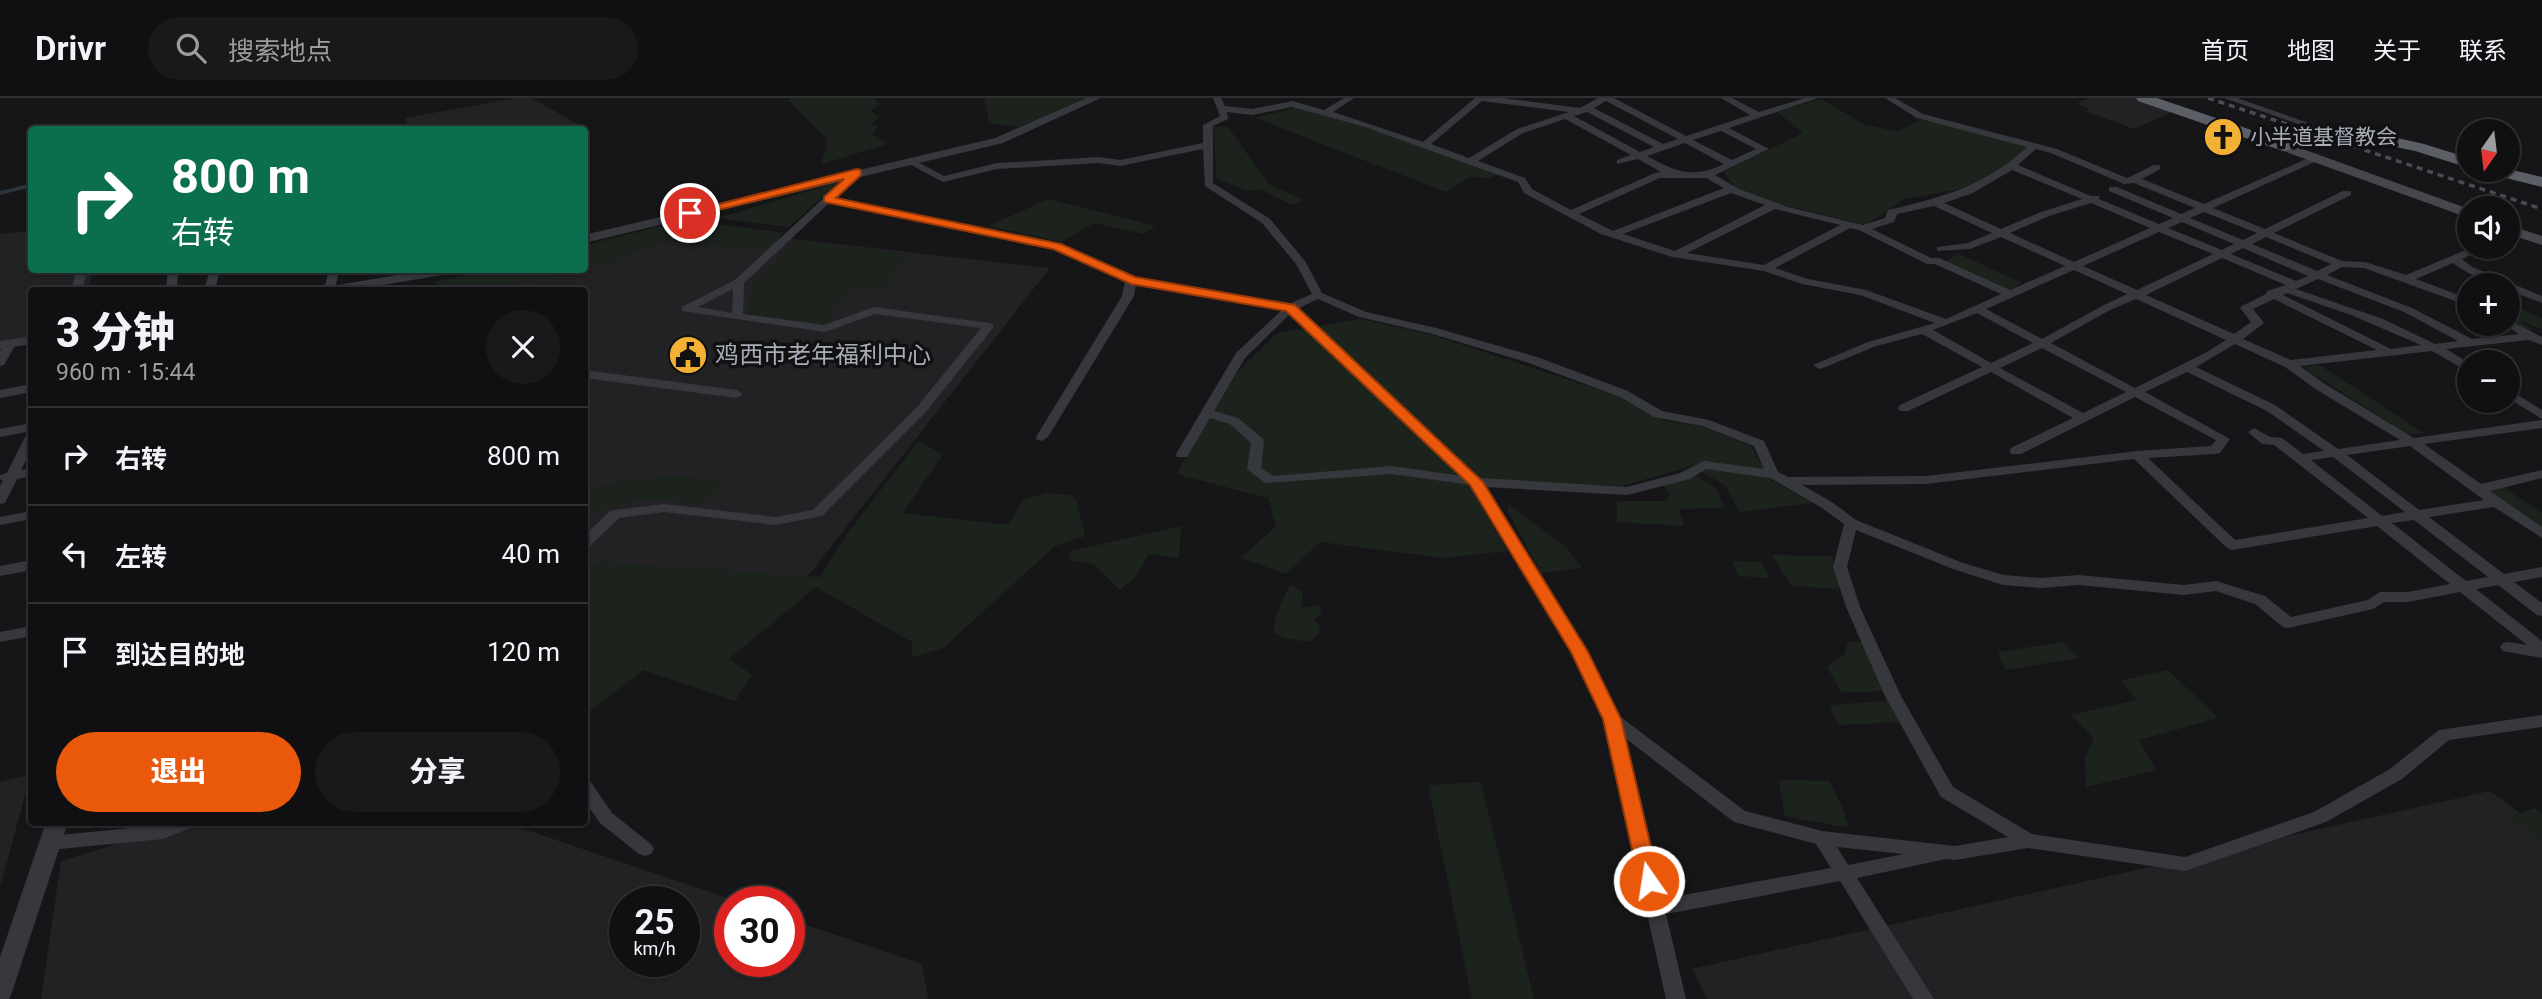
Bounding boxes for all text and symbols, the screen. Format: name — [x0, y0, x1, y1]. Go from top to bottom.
search box — [148, 17, 638, 80]
text: Drivr — [35, 29, 106, 68]
icon: search — [172, 29, 210, 67]
text: 搜索地点 — [228, 36, 332, 66]
text: 首页 — [2201, 37, 2249, 65]
text: 地图 — [2287, 37, 2335, 65]
text: 关于 — [2373, 37, 2421, 65]
text: 联系 — [2459, 37, 2507, 65]
church icon: 小半道基督教会 — [2202, 116, 2244, 158]
north arrow — [2457, 119, 2520, 182]
map controls — [2457, 119, 2520, 413]
place label: 小半道基督教会 — [2250, 125, 2397, 149]
text: 800 m — [171, 148, 310, 205]
icon: right — [56, 154, 147, 245]
pin — [660, 183, 720, 243]
icon: arrive — [671, 194, 709, 232]
button: sound — [2457, 196, 2520, 259]
text: 右转 — [171, 214, 235, 252]
button: + — [2457, 273, 2520, 336]
text: 3 分钟 — [56, 308, 175, 357]
button: close — [486, 310, 560, 384]
public building icon: 鸡西市老年福利中心 — [667, 334, 709, 376]
place label: 鸡西市老年福利中心 — [715, 341, 931, 369]
button: − — [2457, 350, 2520, 413]
text: 960 m · 15:44 — [56, 359, 195, 386]
icon: right — [56, 437, 94, 475]
text: 800 m — [487, 441, 560, 471]
text: 右转 — [115, 444, 167, 474]
icon: left — [56, 535, 94, 573]
text: 40 m — [502, 539, 560, 569]
text: 左转 — [115, 542, 167, 572]
icon: arrive — [56, 633, 94, 671]
text: 120 m — [487, 637, 560, 667]
text: 到达目的地 — [115, 640, 245, 670]
button: 退出 — [56, 732, 301, 812]
button: 分享 — [315, 732, 560, 812]
position arrow — [1612, 844, 1686, 918]
speed limit sign: 30 — [714, 886, 805, 977]
text: 25 — [634, 902, 675, 943]
text: km/h — [633, 938, 676, 959]

